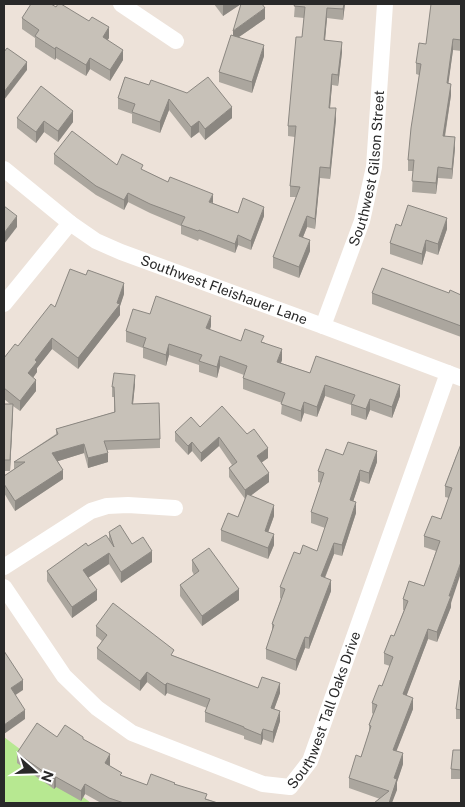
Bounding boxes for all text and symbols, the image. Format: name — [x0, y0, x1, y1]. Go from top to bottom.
street label: Southwest Gilson Street — [345, 90, 387, 248]
street label: Southwest Fleishauer Lane — [139, 252, 310, 328]
street label: Southwest Tall Oaks Drive — [284, 629, 363, 792]
north arrow — [10, 747, 60, 797]
text: N — [38, 769, 57, 784]

